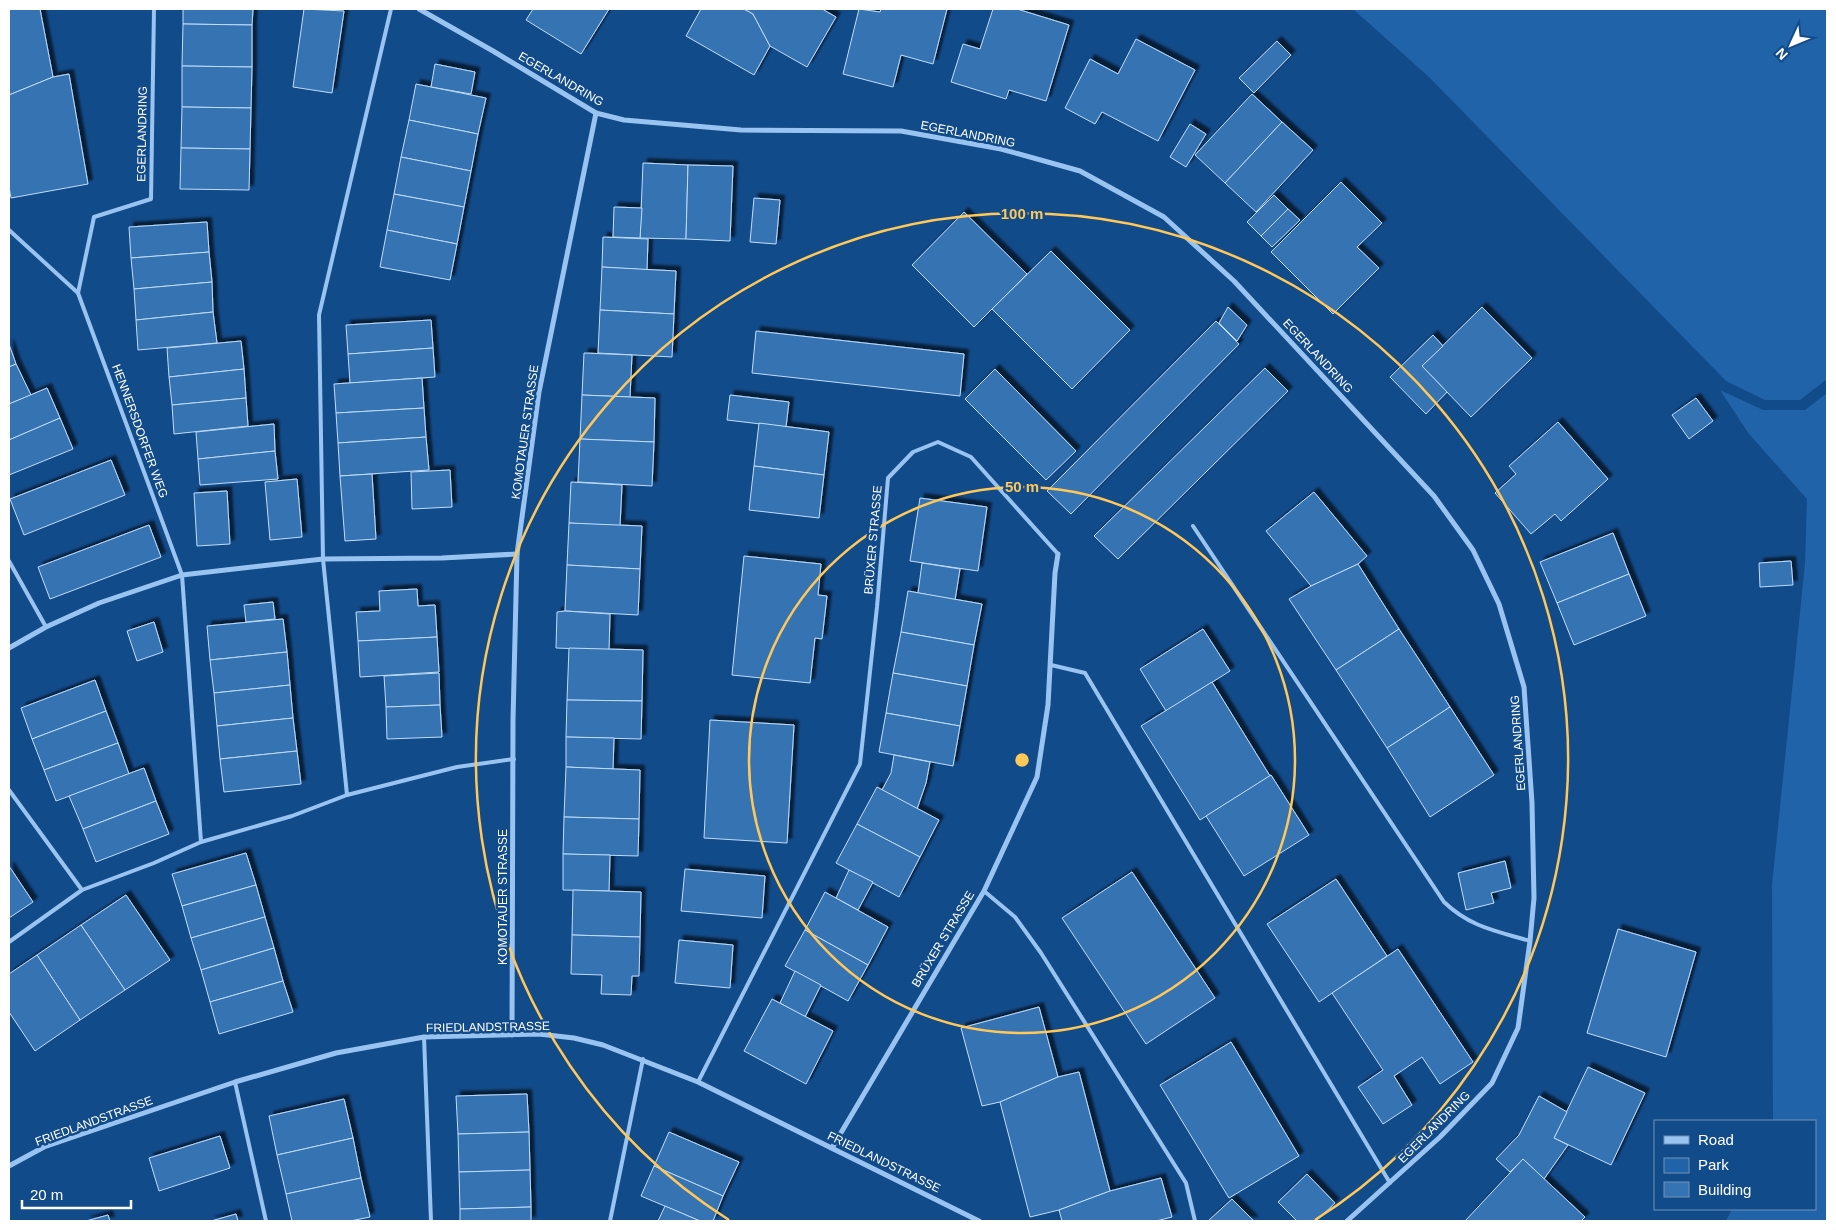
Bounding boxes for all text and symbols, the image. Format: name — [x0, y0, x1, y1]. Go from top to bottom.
north arrow — [1766, 20, 1816, 70]
text: N — [1772, 45, 1791, 63]
street label: EGERLANDRING — [516, 49, 606, 109]
street label: EGERLANDRING — [134, 86, 150, 182]
street label: EGERLANDRING — [920, 118, 1016, 150]
text: 100 m — [1001, 205, 1043, 222]
street label: EGERLANDRING — [1280, 316, 1356, 396]
street label: HENNERSDORFER WEG — [109, 362, 171, 500]
street label: KOMOTAUER STRASSE — [509, 364, 541, 500]
text: 50 m — [1005, 478, 1039, 495]
street label: BRÜXER STRASSE — [861, 485, 885, 595]
street label: EGERLANDRING — [1508, 695, 1528, 791]
centre of rings — [1013, 751, 1031, 769]
street label: KOMOTAUER STRASSE — [496, 829, 510, 965]
street label: BRÜXER STRASSE — [909, 889, 977, 989]
street label: FRIEDLANDSTRASSE — [426, 1019, 550, 1035]
street label: EGERLANDRING — [1395, 1088, 1473, 1166]
street label: FRIEDLANDSTRASSE — [33, 1093, 155, 1149]
legend — [1654, 1120, 1816, 1210]
street label: FRIEDLANDSTRASSE — [825, 1129, 943, 1195]
text: Road — [1698, 1131, 1734, 1148]
text: Park — [1698, 1156, 1729, 1173]
scale bar — [22, 1178, 131, 1210]
text: Building — [1698, 1181, 1751, 1198]
text: 20 m — [30, 1186, 63, 1203]

